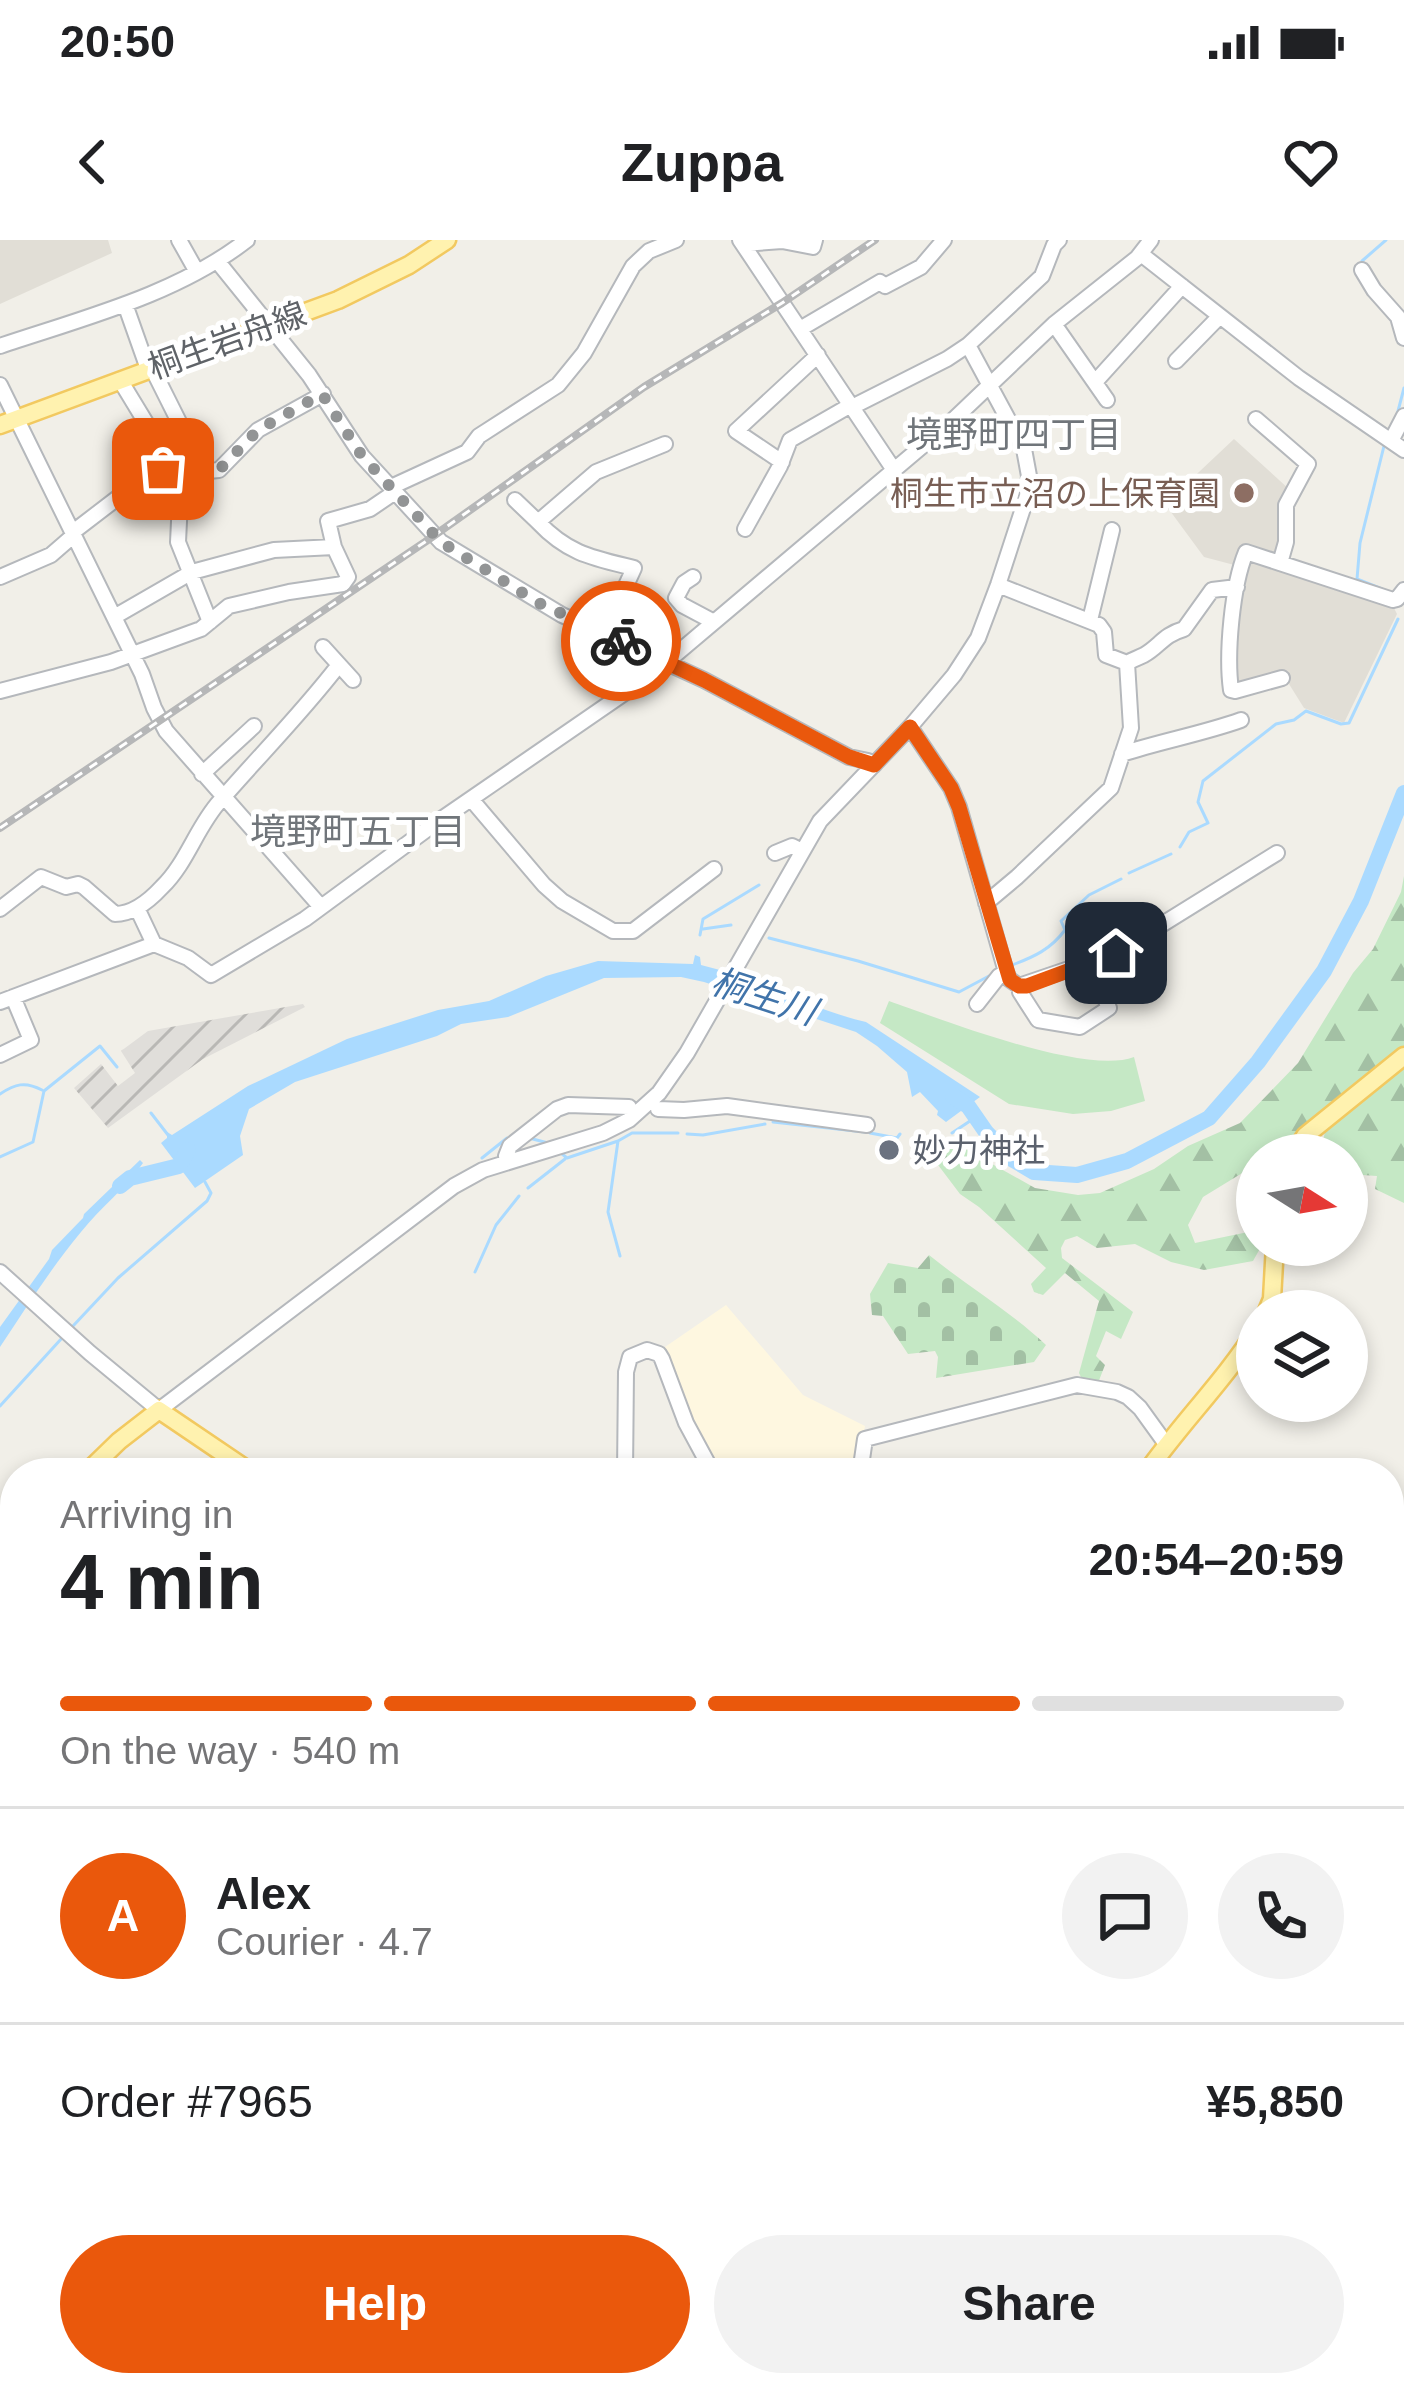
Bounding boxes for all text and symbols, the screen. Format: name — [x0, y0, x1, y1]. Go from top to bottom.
text: 20:50 — [60, 16, 175, 67]
icon: back — [60, 129, 126, 195]
icon: heart — [1278, 129, 1344, 195]
text: Zuppa — [621, 132, 783, 192]
street label: 桐生岩舟線 — [143, 295, 311, 386]
district label: 境野町四丁目 — [906, 414, 1122, 455]
pin — [112, 418, 214, 520]
icon: bag — [130, 436, 196, 502]
place label: 桐生市立沼の上保育園 — [890, 475, 1220, 512]
marker: 桐生市立沼の上保育園 — [1231, 480, 1257, 506]
courier — [561, 581, 681, 701]
icon: bike — [588, 608, 654, 674]
district label: 境野町五丁目 — [250, 811, 466, 852]
pin — [1065, 902, 1167, 1004]
icon: home — [1083, 920, 1149, 986]
water label: 桐生川 — [706, 960, 825, 1034]
place label: 妙力神社 — [913, 1132, 1045, 1169]
north arrow — [1236, 1134, 1368, 1266]
map controls — [1236, 1134, 1368, 1422]
marker: 妙力神社 — [876, 1137, 902, 1163]
button: layers — [1236, 1290, 1368, 1422]
text: Arriving in — [60, 1493, 233, 1536]
text: 20:54–20:59 — [1089, 1534, 1344, 1585]
text: 4 min — [60, 1538, 264, 1626]
text: On the way · 540 m — [60, 1729, 400, 1772]
button: chat — [1062, 1853, 1188, 1979]
button: phone — [1218, 1853, 1344, 1979]
text: Alex — [216, 1868, 311, 1919]
text: A — [107, 1890, 139, 1941]
text: Courier · 4.7 — [216, 1920, 433, 1963]
text: Order #7965 — [60, 2076, 313, 2127]
text: ¥5,850 — [1206, 2076, 1344, 2127]
button: Help — [60, 2235, 690, 2373]
button: Share — [714, 2235, 1344, 2373]

